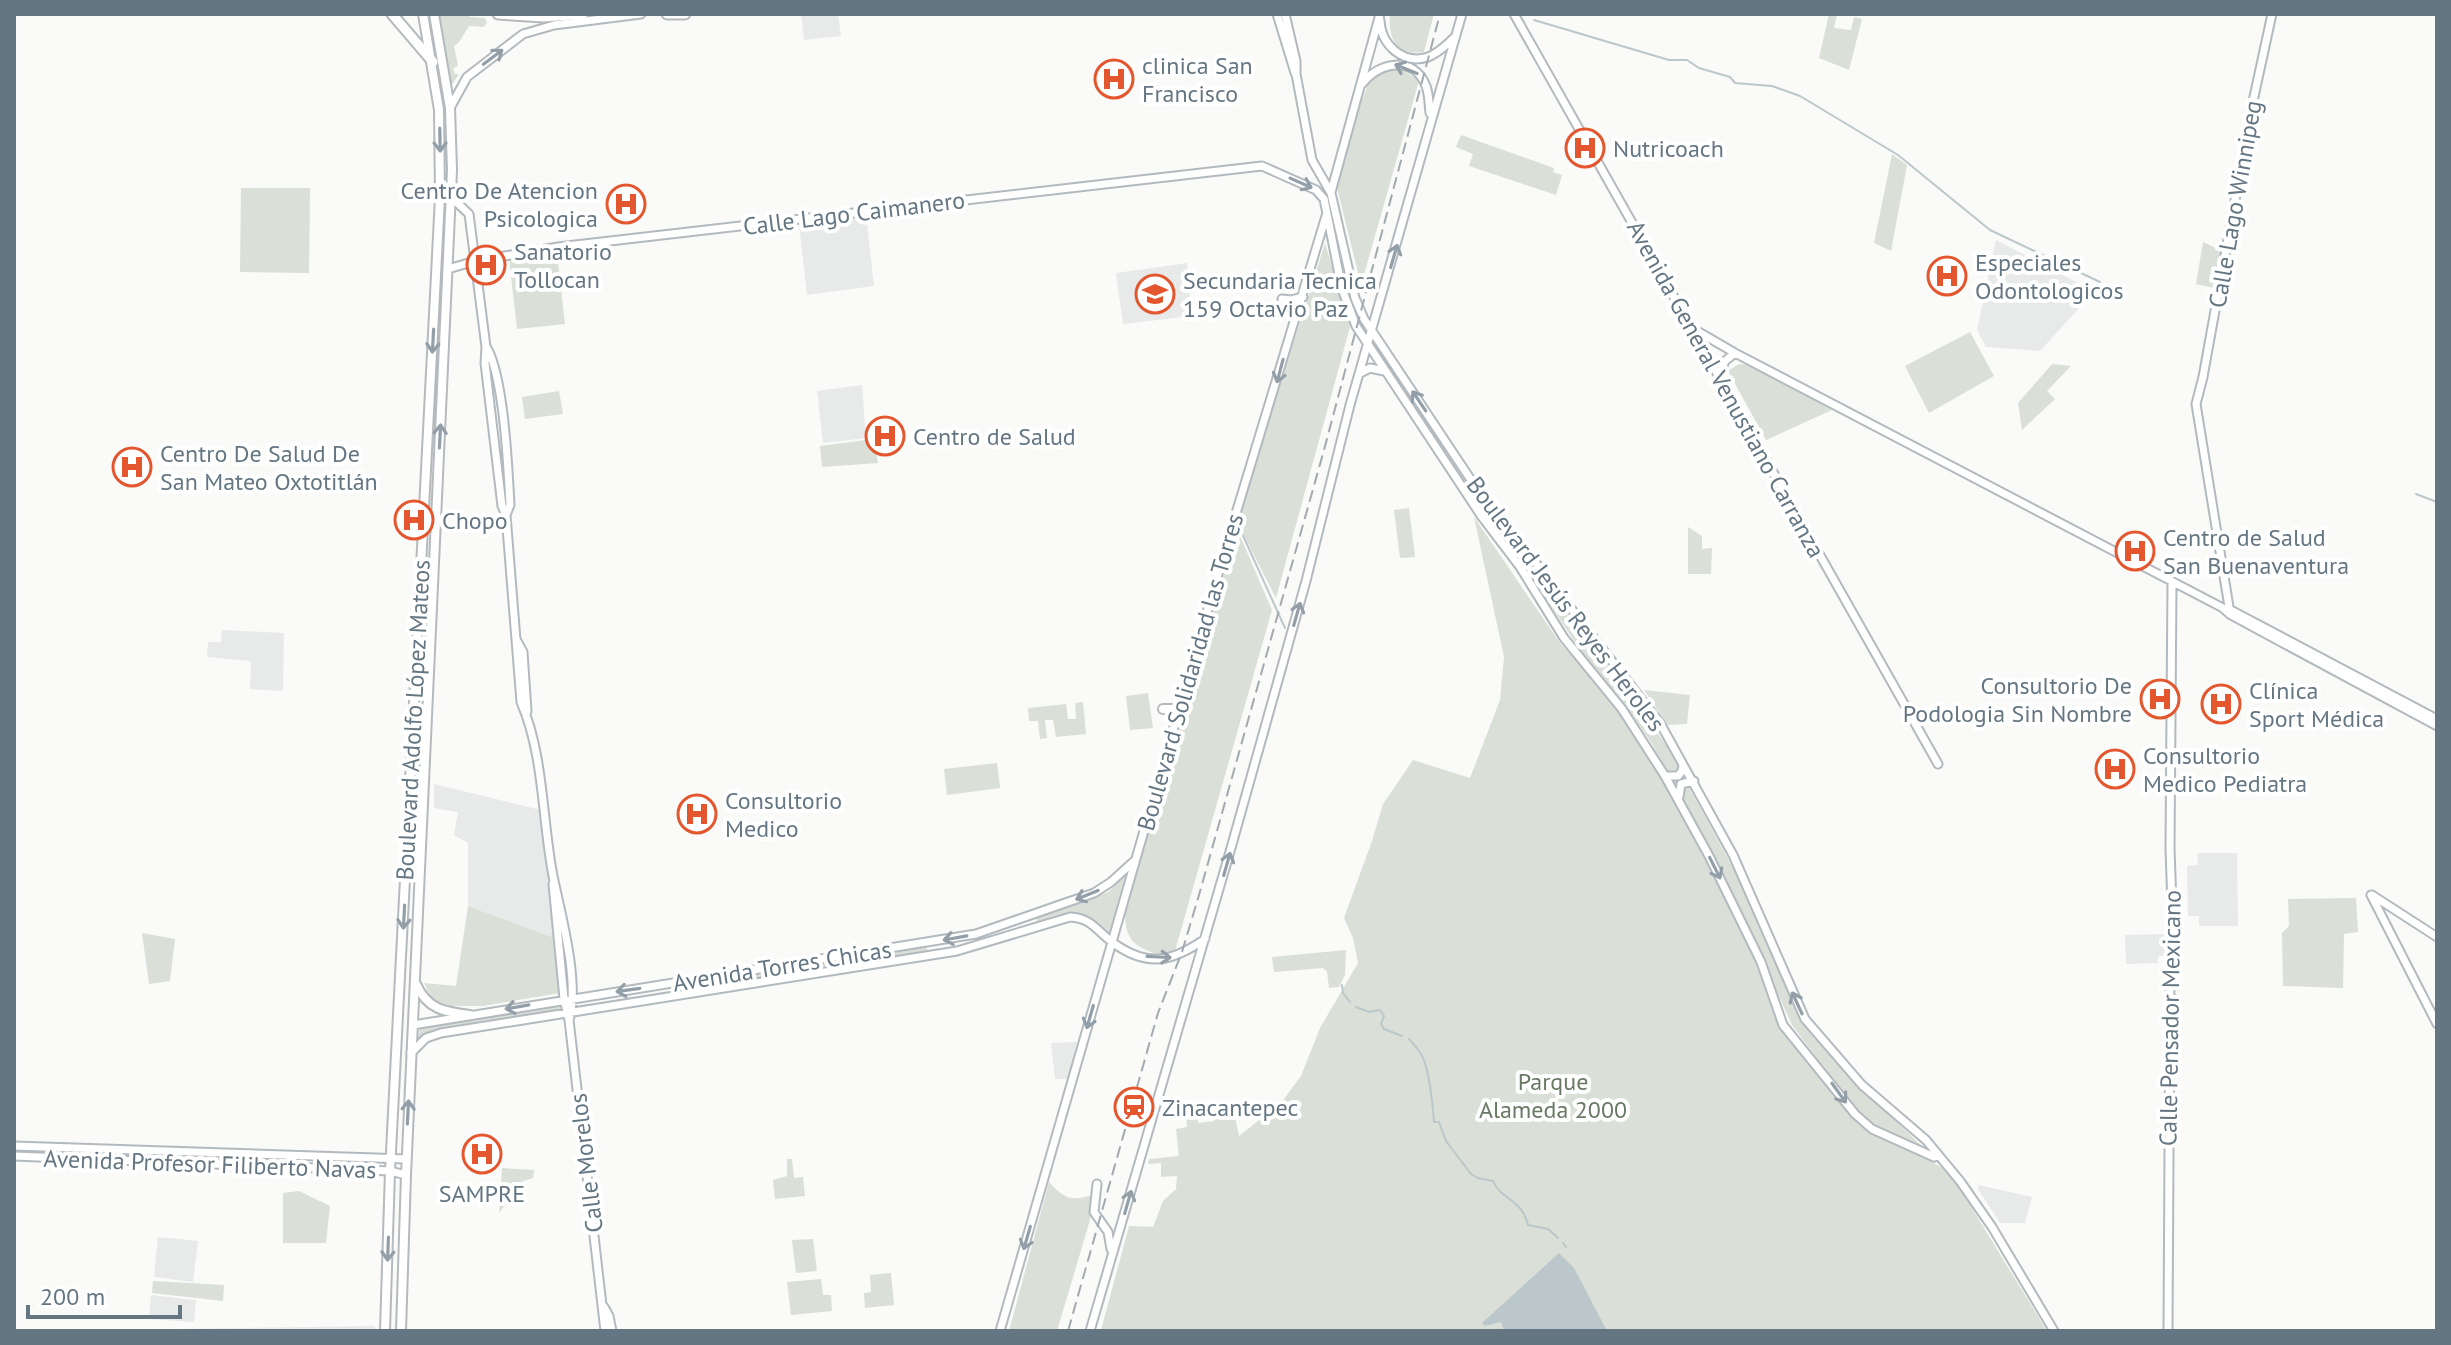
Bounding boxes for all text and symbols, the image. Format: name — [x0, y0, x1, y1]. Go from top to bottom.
one-way arrow — [481, 48, 503, 65]
place label: clinica San Francisco — [1142, 50, 1253, 109]
hospital icon: clinica San Francisco — [1093, 58, 1135, 100]
one-way arrow — [1394, 61, 1419, 76]
street label: Calle Lago Winnipeg — [2201, 98, 2269, 310]
one-way arrow — [433, 126, 448, 153]
hospital icon: Nutricoach — [1564, 127, 1606, 169]
place label: Nutricoach — [1613, 133, 1724, 164]
place label: Centro De Atencion Psicologica — [401, 175, 598, 234]
one-way arrow — [1288, 177, 1313, 192]
hospital icon: Centro De Atencion Psicologica — [605, 183, 647, 225]
street label: Calle Lago Caimanero — [741, 184, 967, 242]
street label: Avenida General Venustiano Carranza — [1620, 215, 1832, 563]
place label: Sanatorio Tollocan — [514, 236, 612, 295]
one-way arrow — [1387, 243, 1402, 269]
hospital icon: Sanatorio Tollocan — [465, 244, 507, 286]
place label: Especiales Odontologicos — [1975, 247, 2124, 306]
hospital icon: Especiales Odontologicos — [1926, 255, 1968, 297]
place label: Secundaria Tecnica 159 Octavio Paz — [1183, 265, 1377, 324]
school or university icon: Secundaria Tecnica 159 Octavio Paz — [1134, 273, 1176, 315]
one-way arrow — [426, 327, 441, 354]
one-way arrow — [1272, 358, 1287, 384]
one-way arrow — [1411, 390, 1427, 412]
hospital icon: Centro de Salud — [864, 415, 906, 457]
place label: Centro de Salud — [913, 421, 1076, 452]
one-way arrow — [433, 423, 448, 450]
place label: Centro De Salud De San Mateo Oxtotitlán — [160, 438, 378, 497]
hospital icon: Centro De Salud De San Mateo Oxtotitlán — [111, 446, 153, 488]
street label: Boulevard Jesús Reyes Heroles — [1460, 470, 1672, 738]
hospital icon: Chopo — [393, 499, 435, 541]
place label: Chopo — [442, 505, 508, 536]
street label: Boulevard Solidaridad las Torres — [1130, 510, 1250, 834]
place label: Centro de Salud San Buenaventura — [2163, 522, 2349, 581]
hospital icon: Centro de Salud San Buenaventura — [2114, 530, 2156, 572]
street label: Boulevard Adolfo López Mateos — [389, 559, 437, 881]
one-way arrow — [1290, 601, 1305, 627]
place label: Consultorio De Podologia Sin Nombre — [1903, 670, 2132, 729]
place label: Clínica Sport Médica — [2249, 675, 2384, 734]
hospital icon: Consultorio De Podologia Sin Nombre — [2139, 678, 2181, 720]
hospital icon: Clínica Sport Médica — [2200, 683, 2242, 725]
place label: Consultorio Medico Pediatra — [2143, 740, 2307, 799]
hospital icon: Consultorio Medico Pediatra — [2094, 748, 2136, 790]
place label: Consultorio Medico — [725, 785, 842, 844]
hospital icon: Consultorio Medico — [676, 793, 718, 835]
one-way arrow — [1221, 852, 1235, 877]
one-way arrow — [1708, 856, 1723, 880]
one-way arrow — [1075, 889, 1099, 903]
street label: Calle Pensador Mexicano — [2152, 890, 2188, 1146]
one-way arrow — [396, 903, 411, 930]
one-way arrow — [943, 931, 969, 946]
street label: Avenida Torres Chicas — [670, 933, 894, 999]
one-way arrow — [1145, 950, 1172, 965]
one-way arrow — [616, 983, 641, 998]
one-way arrow — [1789, 991, 1804, 1015]
one-way arrow — [505, 1001, 530, 1016]
one-way arrow — [1082, 1003, 1097, 1029]
park label: Parque Alameda 2000 — [1479, 1066, 1627, 1125]
one-way arrow — [1831, 1082, 1848, 1104]
station icon: Zinacantepec — [1113, 1086, 1155, 1128]
street label: Calle Morelos — [562, 1092, 610, 1234]
place label: Zinacantepec — [1162, 1092, 1298, 1123]
one-way arrow — [401, 1099, 416, 1126]
hospital icon: SAMPRE — [461, 1133, 503, 1175]
street label: Avenida Profesor Filiberto Navas — [43, 1143, 377, 1185]
place label: SAMPRE — [439, 1178, 525, 1209]
one-way arrow — [1121, 1190, 1136, 1216]
one-way arrow — [1019, 1225, 1034, 1251]
one-way arrow — [380, 1235, 395, 1262]
scale bar — [28, 1269, 180, 1319]
text: 200 m — [40, 1281, 105, 1312]

